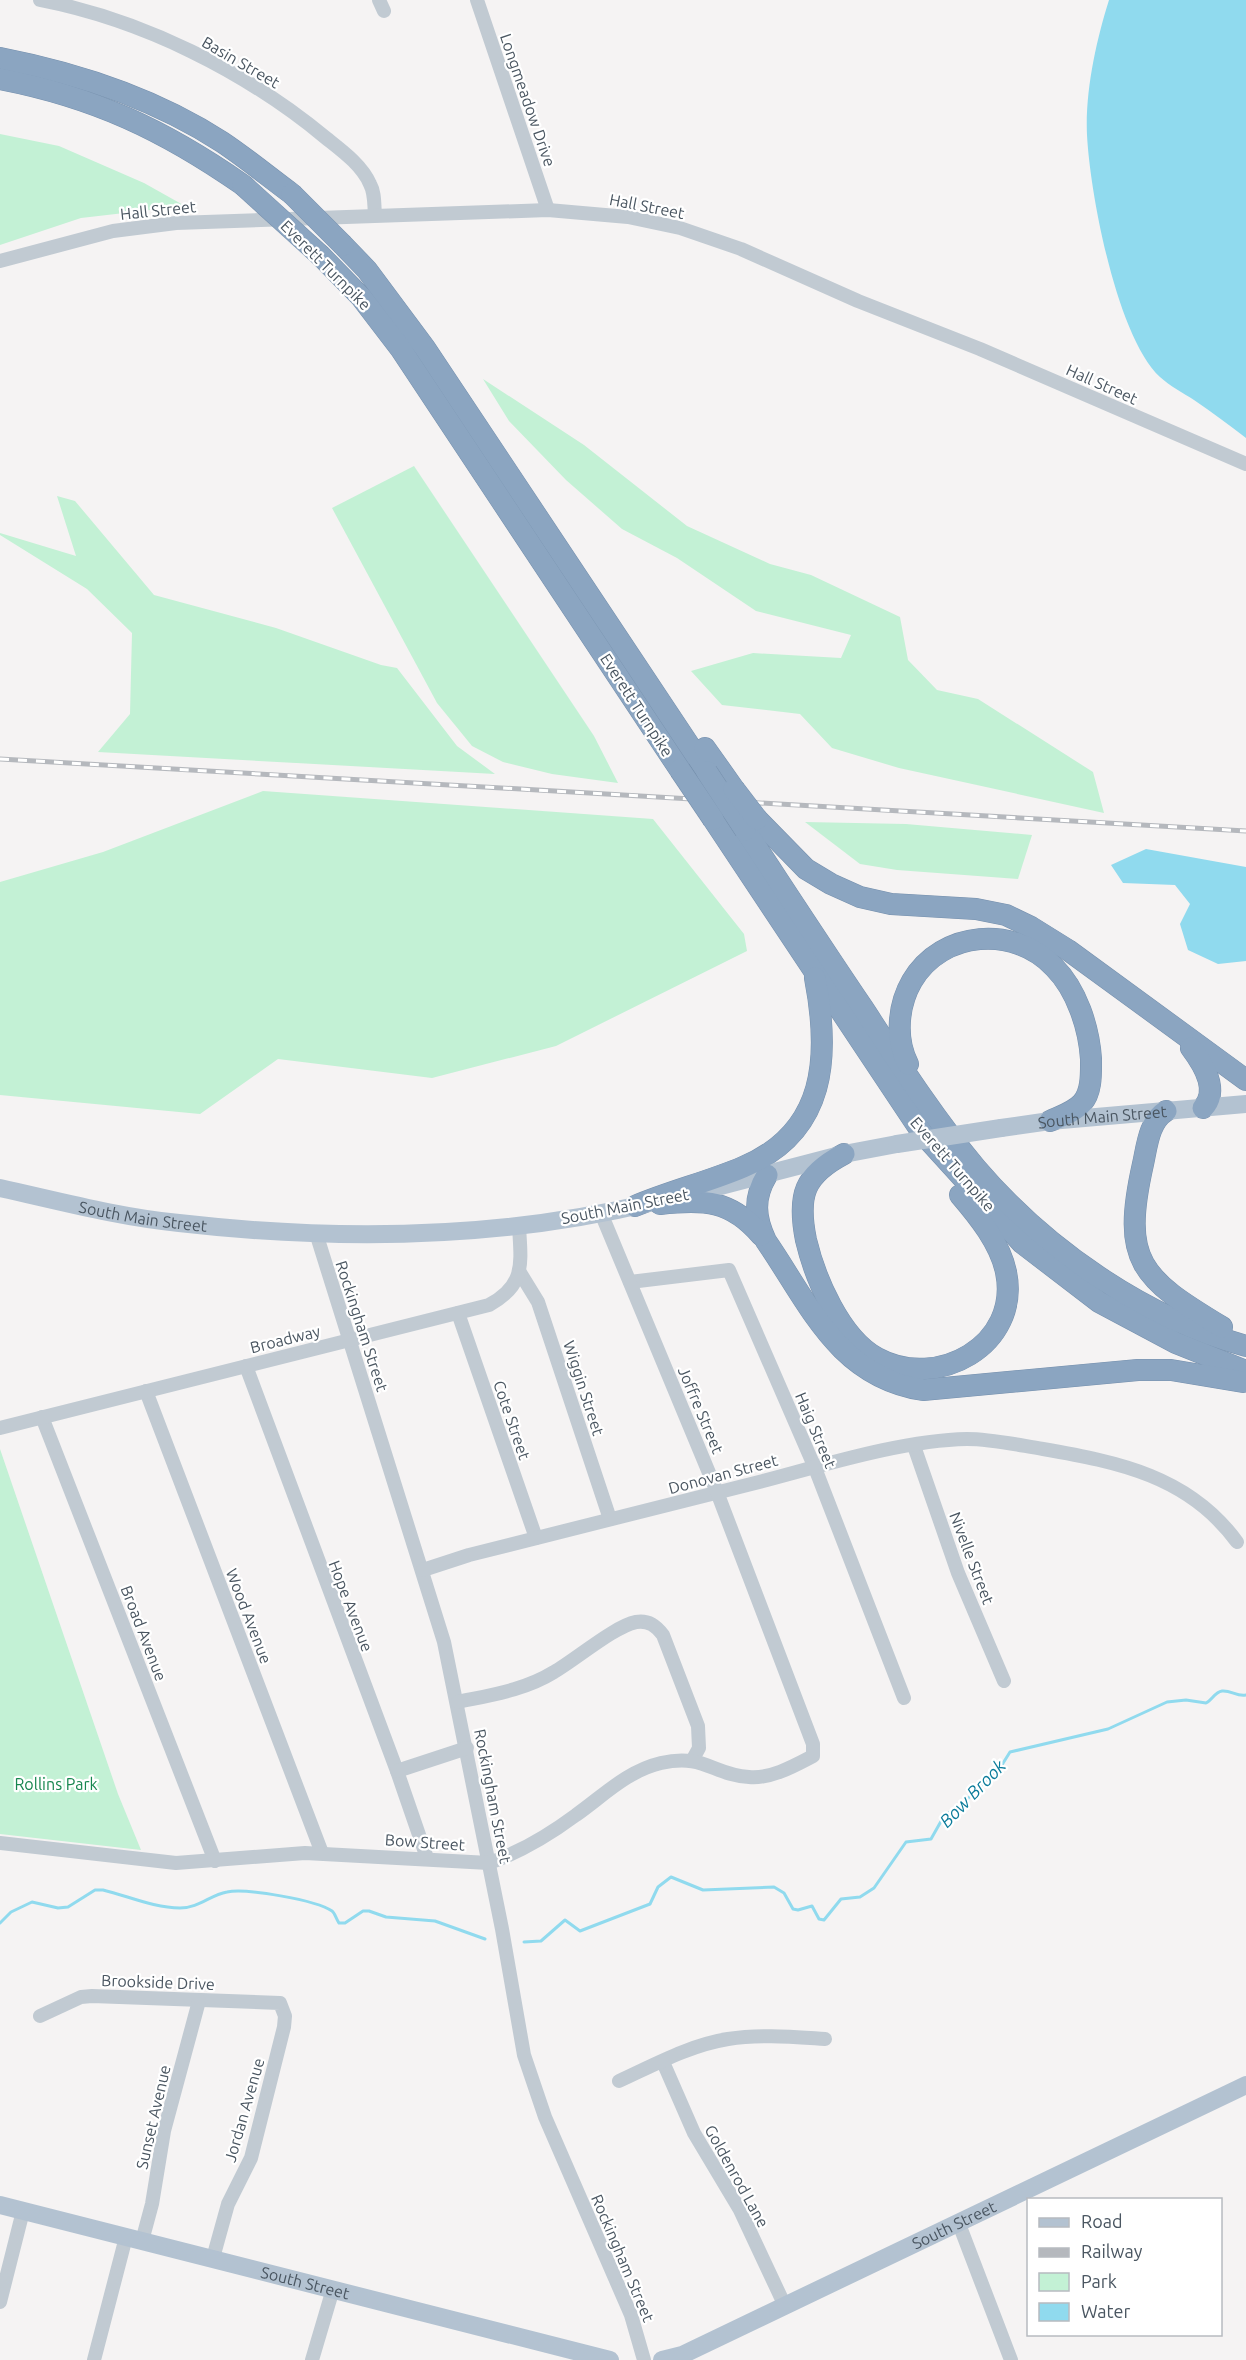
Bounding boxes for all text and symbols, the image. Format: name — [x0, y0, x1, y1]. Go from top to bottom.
street label: Longmeadow Drive — [497, 31, 559, 169]
street label: Basin Street — [199, 33, 284, 92]
street label: Hall Street — [608, 190, 687, 222]
street label: Hall Street — [119, 197, 197, 223]
street label: Everett Turnpike — [277, 216, 375, 314]
street label: Hall Street — [1064, 360, 1141, 408]
street label: Everett Turnpike — [597, 650, 677, 760]
street label: South Main Street — [1037, 1102, 1168, 1132]
street label: Everett Turnpike — [907, 1113, 999, 1215]
street label: South Main Street — [560, 1185, 691, 1227]
street label: South Main Street — [77, 1197, 209, 1235]
street label: Rockingham Street — [332, 1258, 392, 1394]
street label: Broadway — [248, 1322, 322, 1356]
street label: Wiggin Street — [560, 1338, 608, 1438]
street label: Joffre Street — [675, 1364, 728, 1457]
street label: Cote Street — [490, 1378, 534, 1463]
street label: Haig Street — [792, 1389, 840, 1471]
street label: Donovan Street — [666, 1451, 780, 1497]
street label: Nivelle Street — [946, 1509, 998, 1607]
street label: Hope Avenue — [325, 1558, 377, 1654]
street label: Wood Avenue — [223, 1566, 275, 1666]
street label: Broad Avenue — [118, 1583, 170, 1683]
street label: Rockingham Street — [471, 1727, 515, 1865]
water label: Bow Brook — [935, 1755, 1009, 1831]
park label: Rollins Park — [14, 1775, 98, 1793]
street label: Bow Street — [384, 1830, 466, 1854]
street label: Brookside Drive — [101, 1971, 215, 1993]
street label: Jordan Avenue — [221, 2056, 267, 2164]
street label: Sunset Avenue — [132, 2063, 174, 2171]
street label: Goldenrod Lane — [701, 2122, 773, 2230]
street label: Rockingham Street — [588, 2192, 658, 2325]
street label: South Street — [909, 2197, 999, 2253]
legend — [1027, 2198, 1222, 2336]
text: Road — [1081, 2211, 1123, 2231]
text: Railway — [1081, 2241, 1143, 2261]
street label: South Street — [259, 2263, 352, 2303]
text: Park — [1081, 2271, 1117, 2291]
text: Water — [1081, 2301, 1131, 2321]

